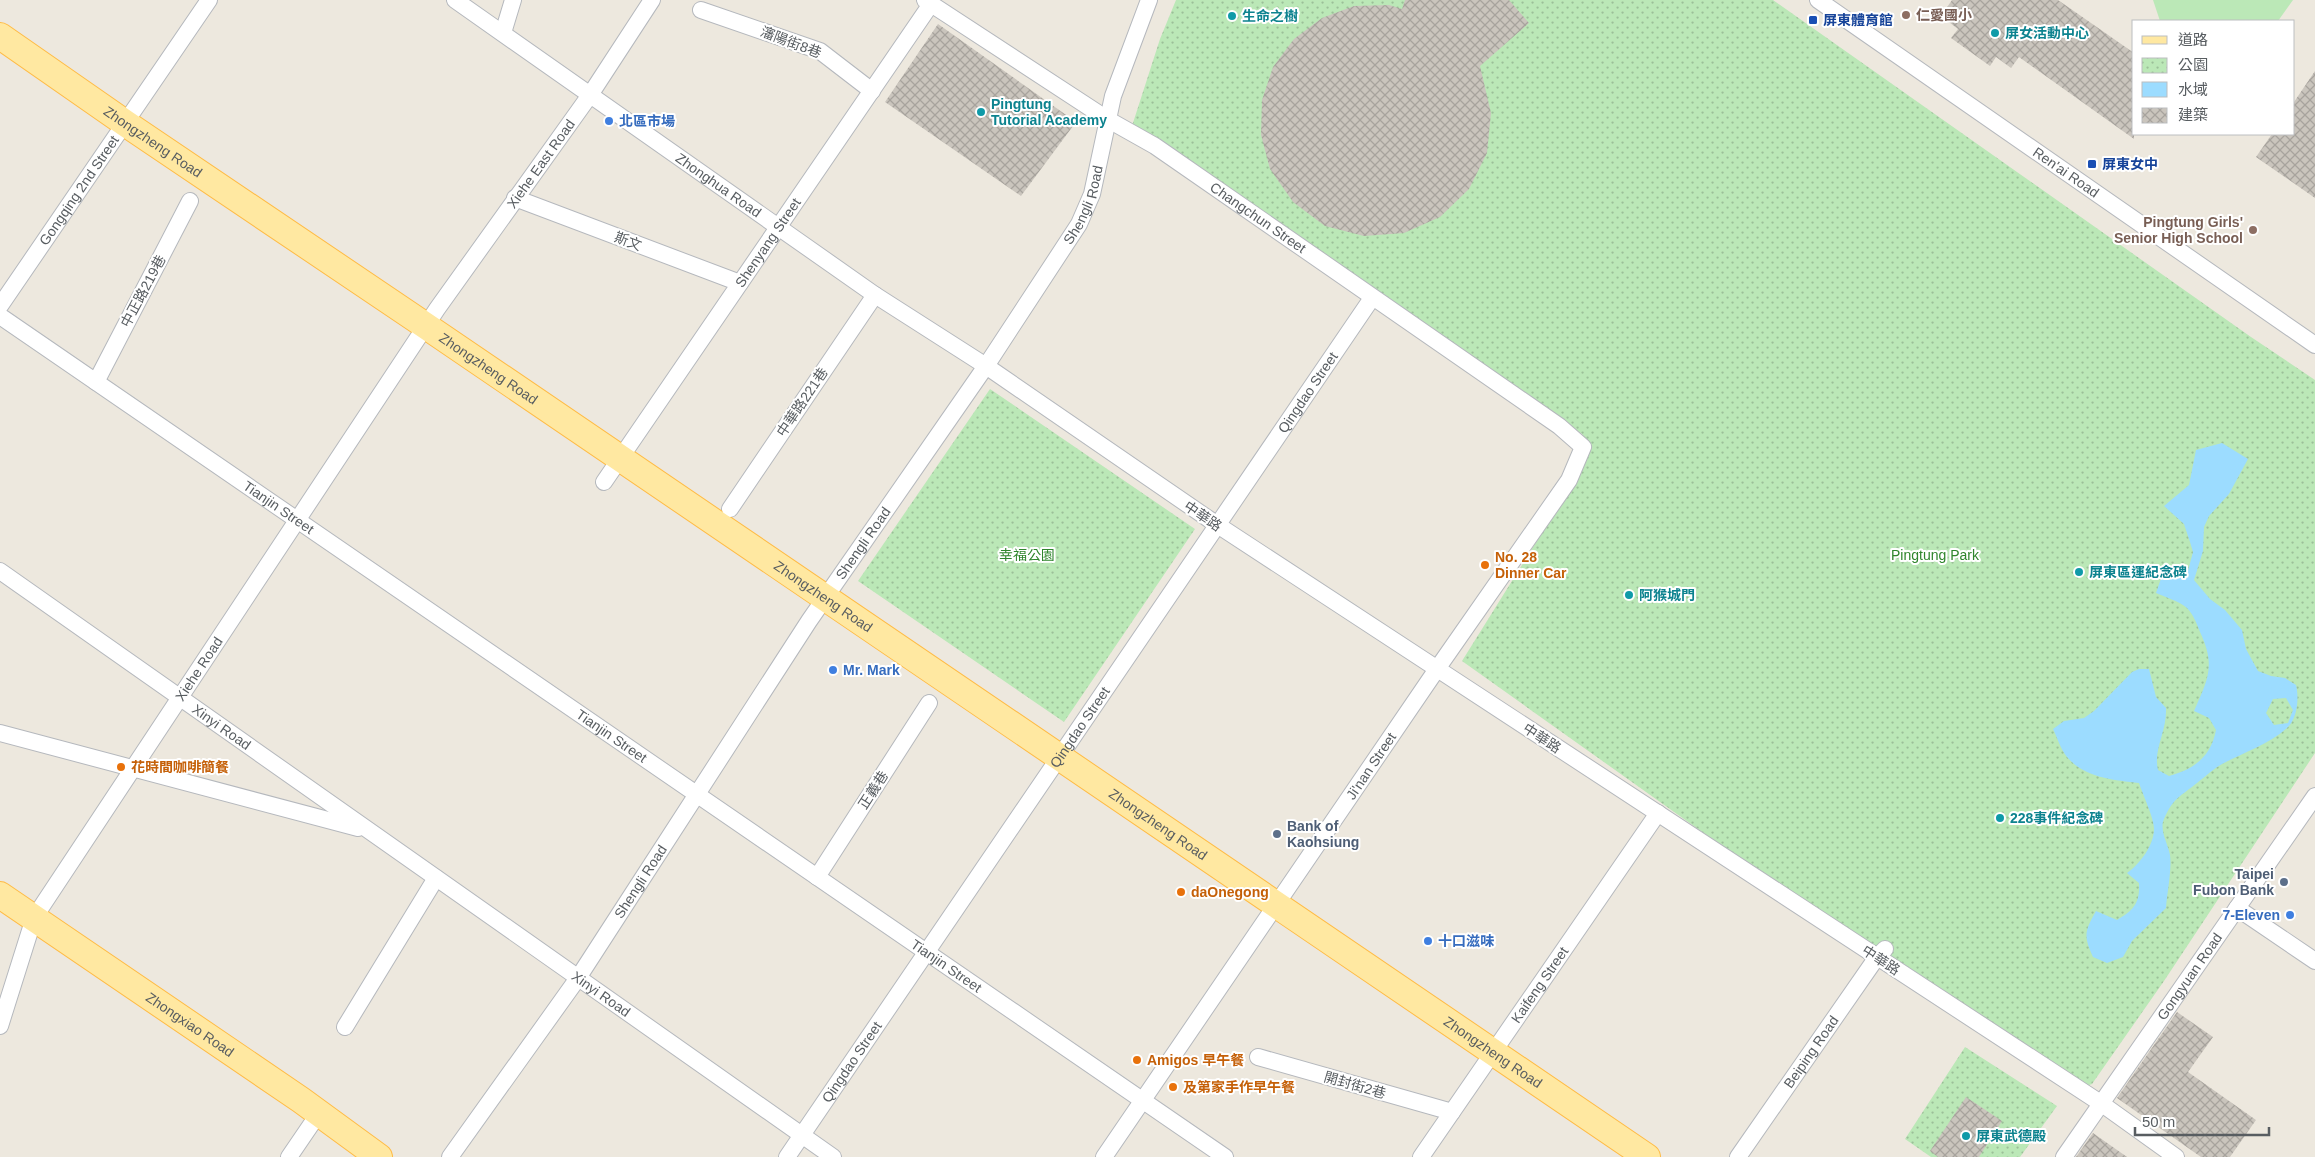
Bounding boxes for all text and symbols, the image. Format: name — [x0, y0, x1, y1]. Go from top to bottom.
place label: 仁愛國小 — [1916, 7, 1972, 23]
place label: 生命之樹 — [1242, 8, 1298, 24]
marker: 仁愛國小 — [1900, 9, 1912, 21]
marker: 生命之樹 — [1226, 10, 1238, 22]
place label: 屏東體育館 — [1823, 12, 1893, 28]
marker: 屏東體育館 — [1807, 14, 1819, 26]
legend — [2132, 20, 2295, 135]
street label: 瀋陽街8巷 — [758, 23, 824, 61]
place label: 屏女活動中心 — [2005, 25, 2089, 41]
marker: 屏女活動中心 — [1989, 27, 2001, 39]
text: 道路 — [2178, 31, 2208, 48]
text: 公園 — [2178, 56, 2208, 73]
text: 水域 — [2178, 81, 2208, 98]
place label: Pingtung Tutorial Academy — [991, 96, 1107, 128]
street label: Zhongzheng Road — [101, 103, 205, 181]
marker: Pingtung Tutorial Academy — [975, 106, 987, 118]
text: 建築 — [2178, 106, 2208, 123]
place label: 北區市場 — [619, 113, 675, 129]
marker: 北區市場 — [603, 115, 615, 127]
street label: Xiehe East Road — [504, 116, 578, 211]
street label: Gongqing 2nd Street — [36, 132, 122, 248]
street label: Ren'ai Road — [2030, 144, 2102, 201]
street label: Zhonghua Road — [673, 150, 764, 221]
place label: 屏東女中 — [2102, 156, 2158, 172]
marker: 屏東女中 — [2086, 158, 2098, 170]
street label: Shengli Road — [1060, 164, 1106, 247]
street label: Changchun Street — [1207, 179, 1309, 256]
street label: Shenyang Street — [732, 195, 804, 290]
place label: Pingtung Girls' Senior High School — [2114, 214, 2243, 246]
marker: Pingtung Girls' Senior High School — [2247, 224, 2259, 236]
street label: 斯文 — [612, 229, 644, 253]
street label: 中正路219巷 — [117, 252, 169, 330]
street label: Zhongzheng Road — [436, 330, 541, 408]
street label: Qingdao Street — [1275, 349, 1341, 436]
street label: 中華路221巷 — [773, 365, 831, 439]
street label: Tianjin Street — [240, 477, 317, 537]
street label: 中華路 — [1181, 498, 1225, 534]
street label: Shengli Road — [832, 504, 894, 582]
park label: 幸福公園 — [999, 547, 1055, 563]
park label: Pingtung Park — [1891, 547, 1980, 563]
place label: No. 28 Dinner Car — [1495, 549, 1567, 581]
street label: Zhongzheng Road — [771, 557, 876, 635]
marker: No. 28 Dinner Car — [1479, 559, 1491, 571]
place label: 屏東區運紀念碑 — [2089, 564, 2187, 580]
marker: 屏東區運紀念碑 — [2073, 566, 2085, 578]
place label: 阿猴城門 — [1639, 587, 1695, 603]
marker: 阿猴城門 — [1623, 589, 1635, 601]
street label: Xiehe Road — [172, 634, 226, 704]
place label: Mr. Mark — [843, 662, 900, 678]
marker: Mr. Mark — [827, 664, 839, 676]
street label: Qingdao Street — [1047, 684, 1113, 771]
street label: Xinyi Road — [189, 701, 254, 753]
street label: Tianjin Street — [573, 706, 650, 766]
street label: 中華路 — [1520, 720, 1564, 756]
street label: Ji'nan Street — [1343, 729, 1399, 803]
place label: 花時間咖啡簡餐 — [131, 759, 229, 775]
marker: 花時間咖啡簡餐 — [115, 761, 127, 773]
street label: 正義巷 — [855, 768, 891, 812]
street label: Zhongzheng Road — [1106, 785, 1210, 863]
place label: 228事件紀念碑 — [2010, 810, 2103, 826]
marker: 228事件紀念碑 — [1994, 812, 2006, 824]
place label: Bank of Kaohsiung — [1287, 818, 1359, 850]
marker: Bank of Kaohsiung — [1271, 828, 1283, 840]
street label: Shengli Road — [611, 842, 670, 921]
place label: Taipei Fubon Bank — [2193, 866, 2274, 898]
marker: Taipei Fubon Bank — [2278, 876, 2290, 888]
place label: daOnegong — [1191, 884, 1269, 900]
marker: daOnegong — [1175, 886, 1187, 898]
place label: 7-Eleven — [2222, 907, 2280, 923]
marker: 7-Eleven — [2284, 909, 2296, 921]
street label: Gongyuan Road — [2154, 930, 2225, 1023]
place label: 十口滋味 — [1438, 933, 1495, 949]
marker: 十口滋味 — [1422, 935, 1434, 947]
street label: Tianjin Street — [908, 936, 985, 996]
street label: 中華路 — [1859, 942, 1903, 978]
street label: Kaifeng Street — [1508, 944, 1571, 1026]
street label: Xinyi Road — [569, 968, 633, 1020]
street label: Zhongxiao Road — [143, 989, 237, 1060]
street label: Zhongzheng Road — [1441, 1013, 1545, 1091]
street label: Beiping Road — [1780, 1013, 1842, 1091]
street label: Qingdao Street — [819, 1018, 885, 1105]
place label: Amigos 早午餐 — [1147, 1052, 1244, 1068]
marker: Amigos 早午餐 — [1131, 1054, 1143, 1066]
street label: 開封街2巷 — [1322, 1069, 1388, 1101]
place label: 及第家手作早午餐 — [1183, 1079, 1295, 1095]
marker: 及第家手作早午餐 — [1167, 1081, 1179, 1093]
scale bar — [2135, 1104, 2269, 1136]
text: 50 m — [2142, 1113, 2175, 1130]
place label: 屏東武德殿 — [1976, 1128, 2046, 1144]
marker: 屏東武德殿 — [1960, 1130, 1972, 1142]

